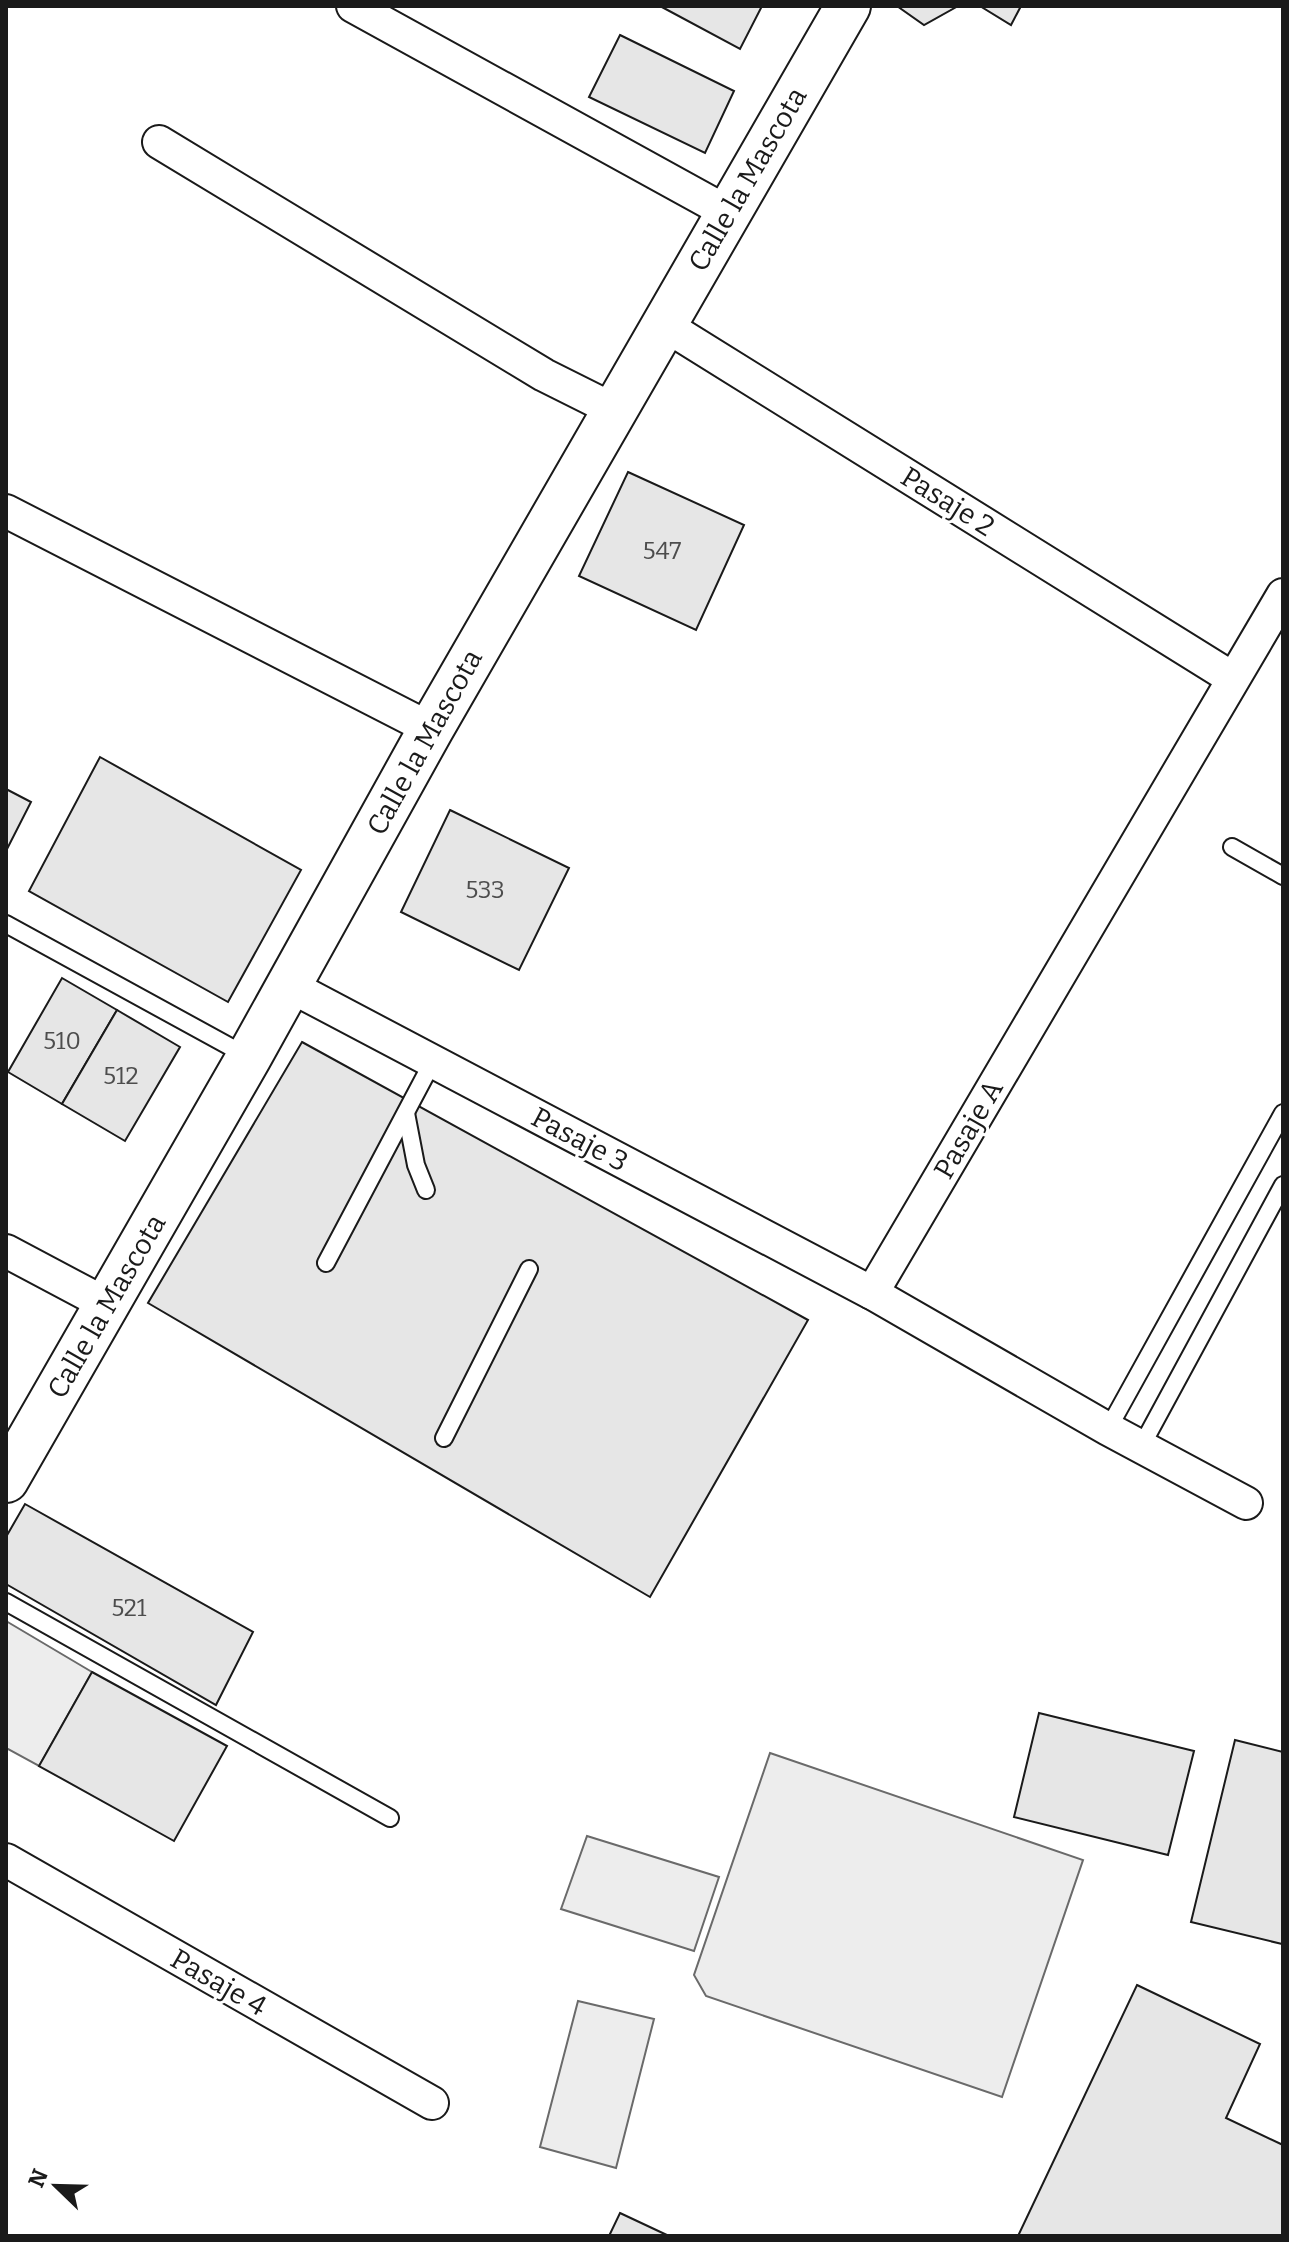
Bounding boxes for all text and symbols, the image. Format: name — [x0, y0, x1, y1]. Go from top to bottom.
street label: Calle la Mascota — [681, 81, 813, 277]
street label: Pasaje 2 — [895, 460, 1000, 543]
house number: 547 — [643, 537, 681, 565]
street label: Calle la Mascota — [360, 644, 489, 841]
house number: 533 — [465, 876, 505, 904]
house number: 510 — [43, 1027, 81, 1055]
house number: 512 — [103, 1062, 139, 1090]
street label: Pasaje A — [927, 1074, 1010, 1184]
street label: Pasaje 3 — [526, 1100, 634, 1179]
street label: Calle la Mascota — [40, 1208, 172, 1404]
house number: 521 — [111, 1594, 147, 1622]
street label: Pasaje 4 — [165, 1942, 272, 2023]
north arrow — [16, 2146, 96, 2226]
text: N — [22, 2165, 54, 2191]

